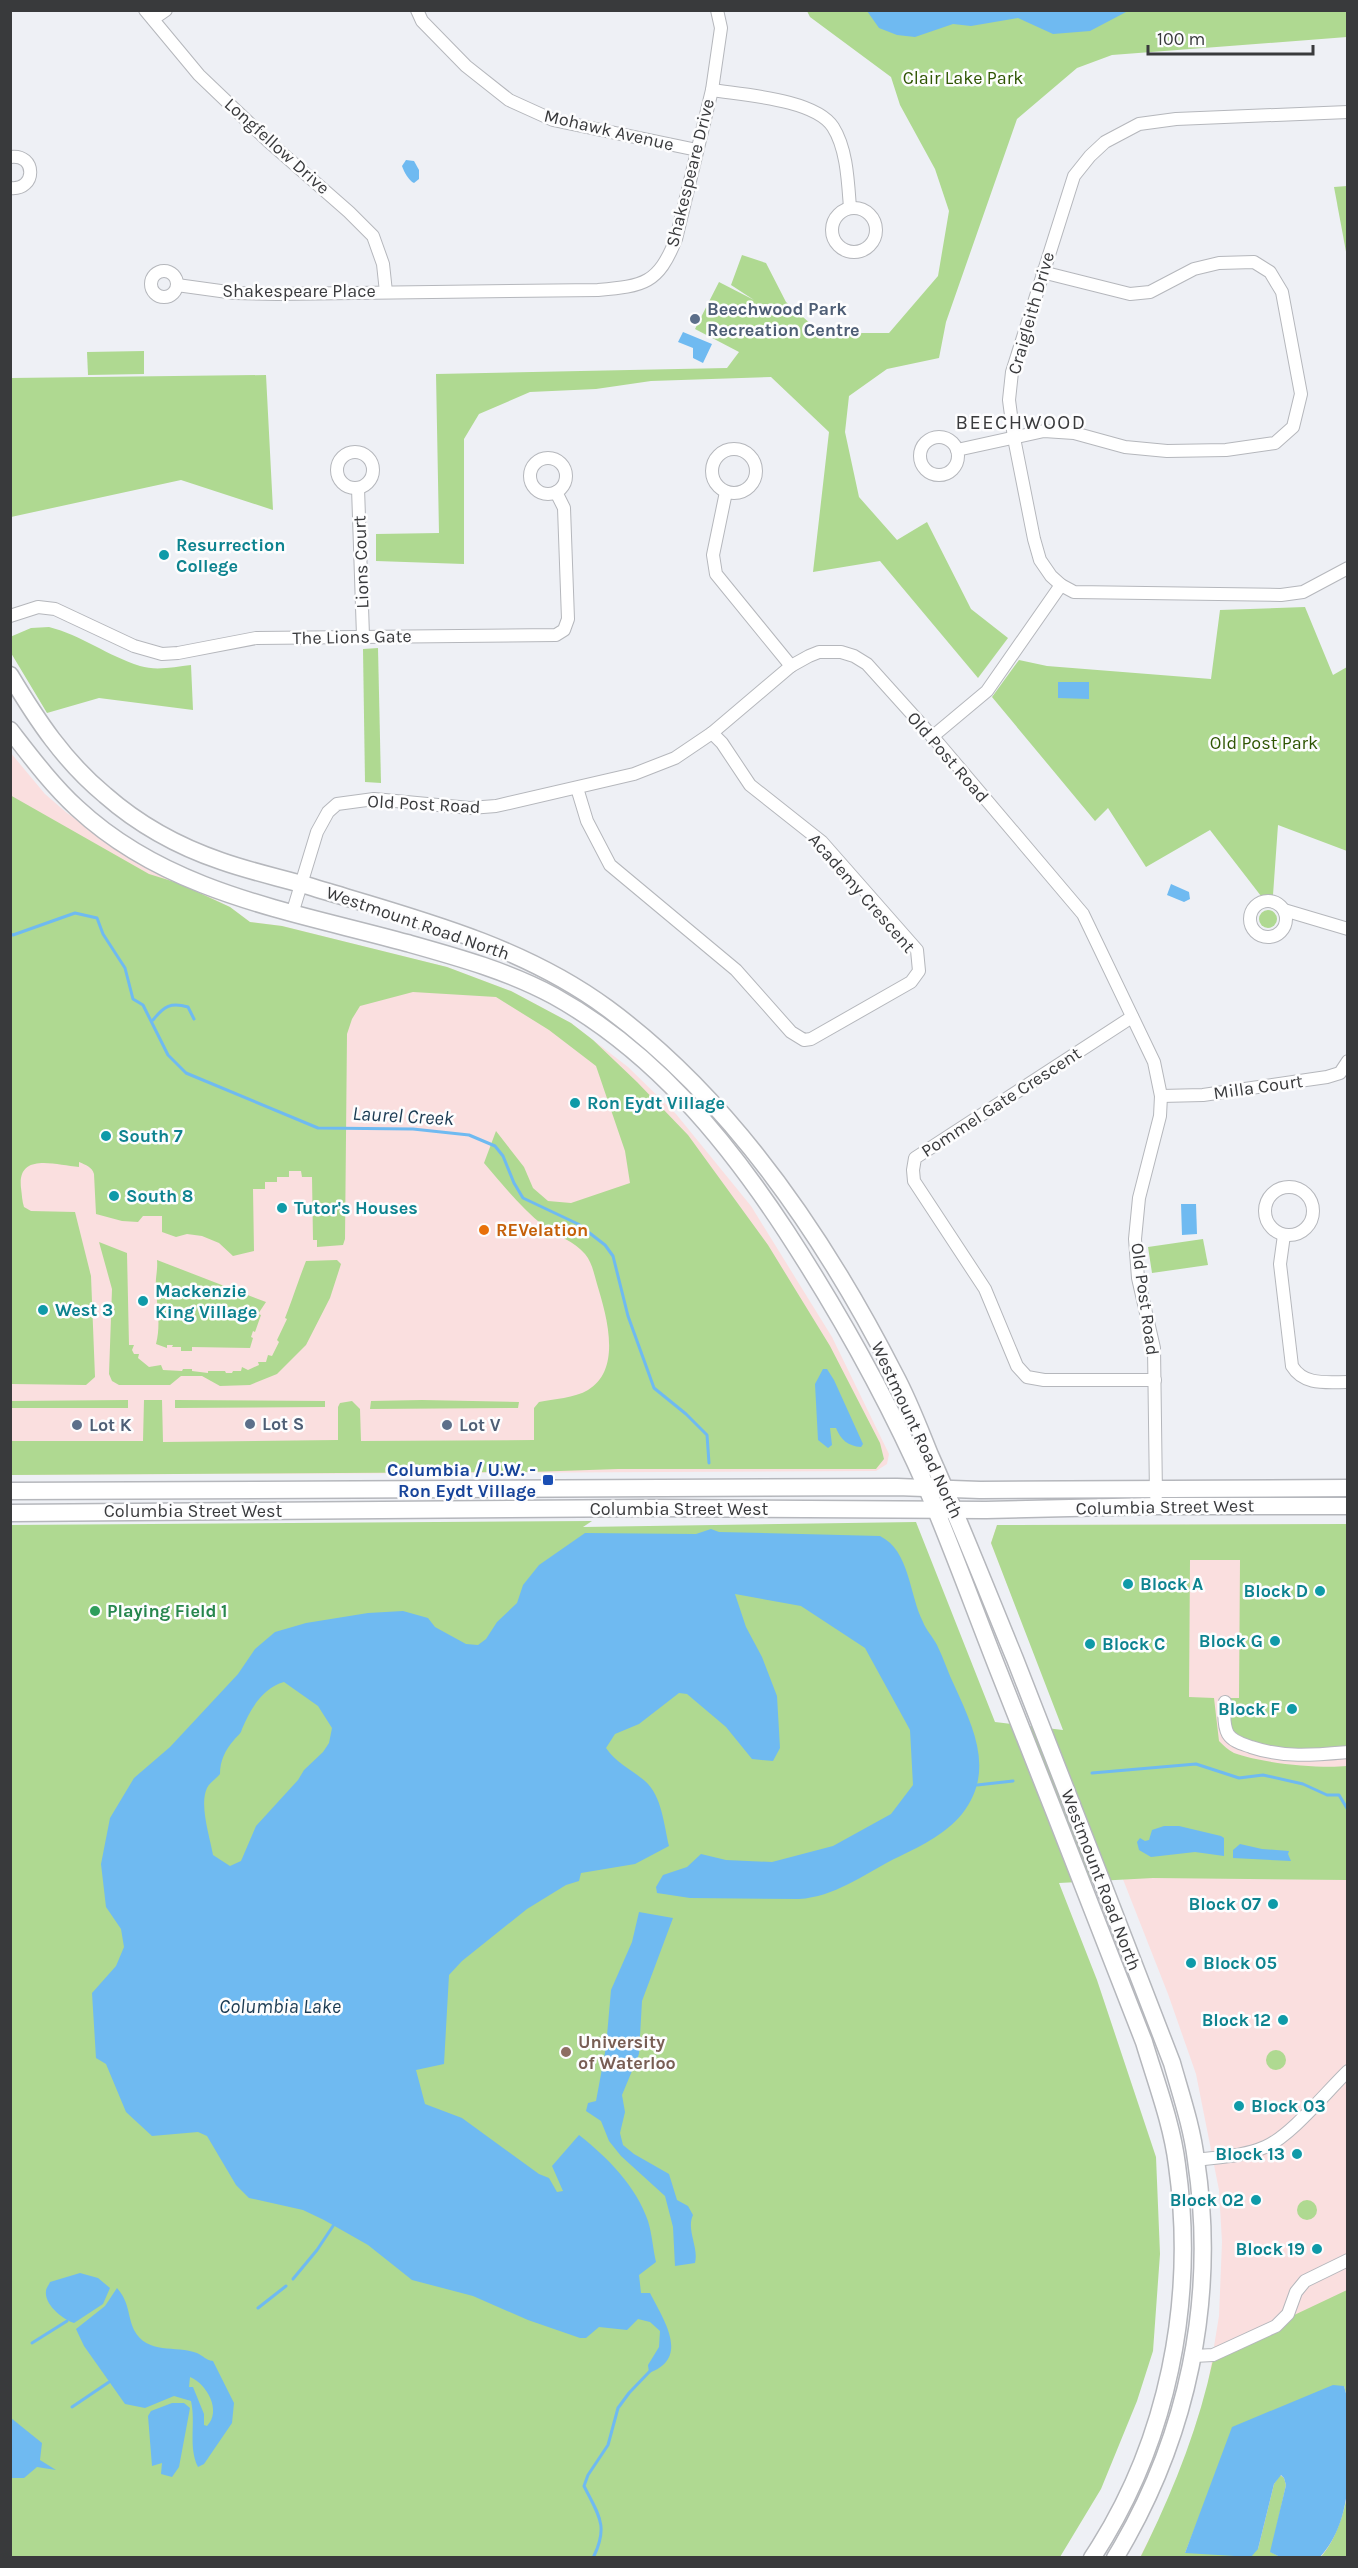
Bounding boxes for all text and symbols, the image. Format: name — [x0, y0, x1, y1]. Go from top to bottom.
scale bar — [1148, 18, 1313, 56]
text: 100 m — [1157, 28, 1205, 50]
park label: Clair Lake Park — [903, 67, 1023, 89]
street label: Longfellow Drive — [220, 93, 334, 199]
street label: Shakespeare Drive — [661, 96, 719, 250]
street label: Mohawk Avenue — [542, 104, 676, 156]
street label: Craigleith Drive — [1003, 249, 1059, 377]
street label: Shakespeare Place — [222, 280, 376, 302]
place label: Beechwood Park Recreation Centre — [707, 298, 860, 341]
marker: Beechwood Park Recreation Centre — [688, 312, 702, 326]
district label: BEECHWOOD — [956, 411, 1086, 434]
street label: Lions Court — [348, 515, 374, 609]
place label: Resurrection College — [176, 534, 286, 577]
marker: Resurrection College — [157, 548, 171, 562]
street label: The Lions Gate — [292, 625, 412, 649]
street label: Old Post Road — [903, 707, 993, 807]
park label: Old Post Park — [1210, 732, 1318, 754]
street label: Old Post Road — [367, 790, 481, 818]
street label: Academy Crescent — [804, 829, 920, 957]
street label: Westmount Road North — [323, 881, 513, 965]
street label: Pommel Gate Crescent — [917, 1042, 1085, 1162]
street label: Milla Court — [1212, 1070, 1304, 1104]
place label: Ron Eydt Village — [587, 1092, 725, 1114]
marker: Ron Eydt Village — [568, 1096, 582, 1110]
water label: Laurel Creek — [352, 1102, 455, 1130]
place label: South 7 — [118, 1125, 183, 1147]
marker: South 7 — [99, 1129, 113, 1143]
place label: South 8 — [126, 1185, 193, 1207]
marker: South 8 — [107, 1189, 121, 1203]
place label: Tutor's Houses — [294, 1197, 418, 1219]
marker: Tutor's Houses — [275, 1201, 289, 1215]
place label: REVelation — [496, 1219, 588, 1241]
marker: REVelation — [477, 1223, 491, 1237]
street label: Old Post Road — [1126, 1241, 1164, 1357]
place label: Mackenzie King Village — [155, 1280, 257, 1323]
marker: Mackenzie King Village — [136, 1294, 150, 1308]
place label: West 3 — [55, 1299, 113, 1321]
marker: West 3 — [36, 1303, 50, 1317]
street label: Westmount Road North — [866, 1338, 968, 1522]
place label: Lot S — [262, 1413, 304, 1435]
place label: Lot K — [89, 1414, 132, 1436]
place label: Lot V — [459, 1414, 501, 1436]
marker: Lot S — [243, 1417, 257, 1431]
marker: Lot K — [70, 1418, 84, 1432]
marker: Lot V — [440, 1418, 454, 1432]
place label: Columbia / U.W. - Ron Eydt Village — [387, 1459, 536, 1502]
marker: Columbia / U.W. - Ron Eydt Village — [541, 1473, 555, 1487]
street label: Columbia Street West — [1076, 1494, 1255, 1520]
street label: Columbia Street West — [590, 1498, 768, 1520]
street label: Columbia Street West — [104, 1500, 282, 1522]
place label: Block A — [1140, 1573, 1203, 1595]
marker: Block A — [1121, 1577, 1135, 1591]
place label: Block D — [1244, 1580, 1308, 1602]
marker: Block D — [1313, 1584, 1327, 1598]
place label: Playing Field 1 — [107, 1600, 227, 1622]
marker: Playing Field 1 — [88, 1604, 102, 1618]
place label: Block G — [1199, 1630, 1263, 1652]
place label: Block C — [1102, 1633, 1165, 1655]
marker: Block G — [1268, 1634, 1282, 1648]
marker: Block C — [1083, 1637, 1097, 1651]
place label: Block F — [1218, 1698, 1280, 1720]
marker: Block F — [1285, 1702, 1299, 1716]
street label: Westmount Road North — [1056, 1786, 1146, 1974]
place label: Block 07 — [1189, 1893, 1261, 1915]
marker: Block 07 — [1266, 1897, 1280, 1911]
place label: Block 05 — [1203, 1952, 1277, 1974]
marker: Block 05 — [1184, 1956, 1198, 1970]
water label: Columbia Lake — [219, 1995, 341, 2018]
place label: Block 12 — [1202, 2009, 1271, 2031]
marker: Block 12 — [1276, 2013, 1290, 2027]
place label: University of Waterloo — [578, 2031, 676, 2074]
marker: University of Waterloo — [559, 2045, 573, 2059]
place label: Block 03 — [1251, 2095, 1326, 2117]
marker: Block 03 — [1232, 2099, 1246, 2113]
place label: Block 13 — [1215, 2143, 1285, 2165]
marker: Block 13 — [1290, 2147, 1304, 2161]
place label: Block 02 — [1170, 2189, 1244, 2211]
marker: Block 02 — [1249, 2193, 1263, 2207]
place label: Block 19 — [1236, 2238, 1305, 2260]
marker: Block 19 — [1310, 2242, 1324, 2256]

